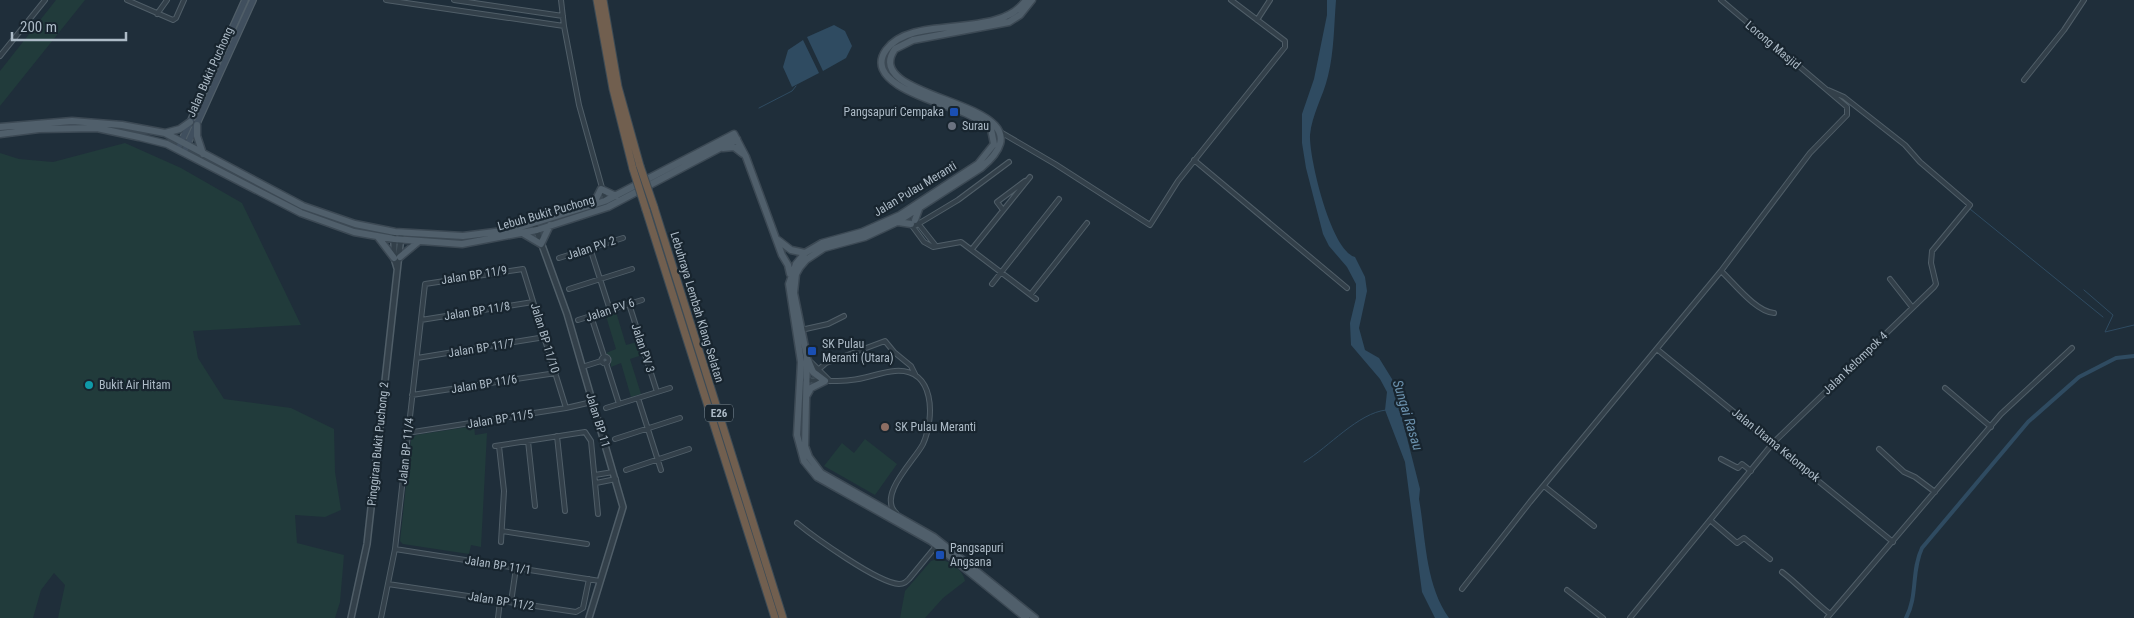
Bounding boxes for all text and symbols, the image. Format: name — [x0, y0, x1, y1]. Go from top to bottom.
scale bar — [12, 10, 126, 42]
text: 200 m — [20, 18, 57, 36]
street label: Lorong Masjid — [1743, 18, 1803, 72]
street label: Jalan Bukit Puchong — [184, 25, 236, 119]
place label: Pangsapuri Cempaka — [844, 105, 944, 119]
marker: Pangsapuri Cempaka — [948, 106, 960, 118]
place label: Surau — [962, 119, 989, 133]
marker: Surau — [946, 120, 958, 132]
street label: Jalan Pulau Meranti — [871, 159, 959, 219]
street label: Lebuh Bukit Puchong — [496, 192, 596, 234]
street label: Lebuhraya Lembah Klang Selatan — [667, 230, 727, 384]
street label: Jalan PV 2 — [565, 233, 617, 262]
street label: Jalan BP 11/9 — [440, 263, 508, 287]
street label: Jalan PV 6 — [584, 295, 636, 324]
street label: Jalan BP 11/8 — [443, 299, 511, 323]
street label: Jalan BP 11/10 — [528, 301, 562, 375]
street label: Jalan PV 3 — [629, 322, 658, 374]
street label: Jalan Kelompok 4 — [1820, 329, 1890, 397]
street label: Jalan BP 11/7 — [447, 336, 515, 360]
place label: SK Pulau Meranti (Utara) — [822, 337, 894, 365]
marker: SK Pulau Meranti (Utara) — [806, 345, 818, 357]
street label: Jalan BP 11/6 — [450, 372, 518, 396]
place label: Bukit Air Hitam — [99, 378, 170, 392]
water label: Sungai Rasau — [1390, 378, 1426, 452]
marker: Bukit Air Hitam — [83, 379, 95, 391]
street label: Pinggiran Bukit Puchong 2 — [365, 381, 391, 507]
street label: Jalan BP 11 — [583, 391, 613, 449]
road number: E26 — [705, 404, 733, 422]
street label: Jalan Utama Kelompok — [1729, 405, 1823, 485]
street label: Jalan BP 11/5 — [466, 407, 534, 431]
street label: Jalan BP 11/4 — [396, 417, 416, 485]
place label: SK Pulau Meranti — [895, 420, 976, 434]
marker: SK Pulau Meranti — [879, 421, 891, 433]
place label: Pangsapuri Angsana — [950, 541, 1003, 569]
marker: Pangsapuri Angsana — [934, 549, 946, 561]
street label: Jalan BP 11/1 — [464, 553, 532, 577]
street label: Jalan BP 11/2 — [467, 589, 535, 613]

